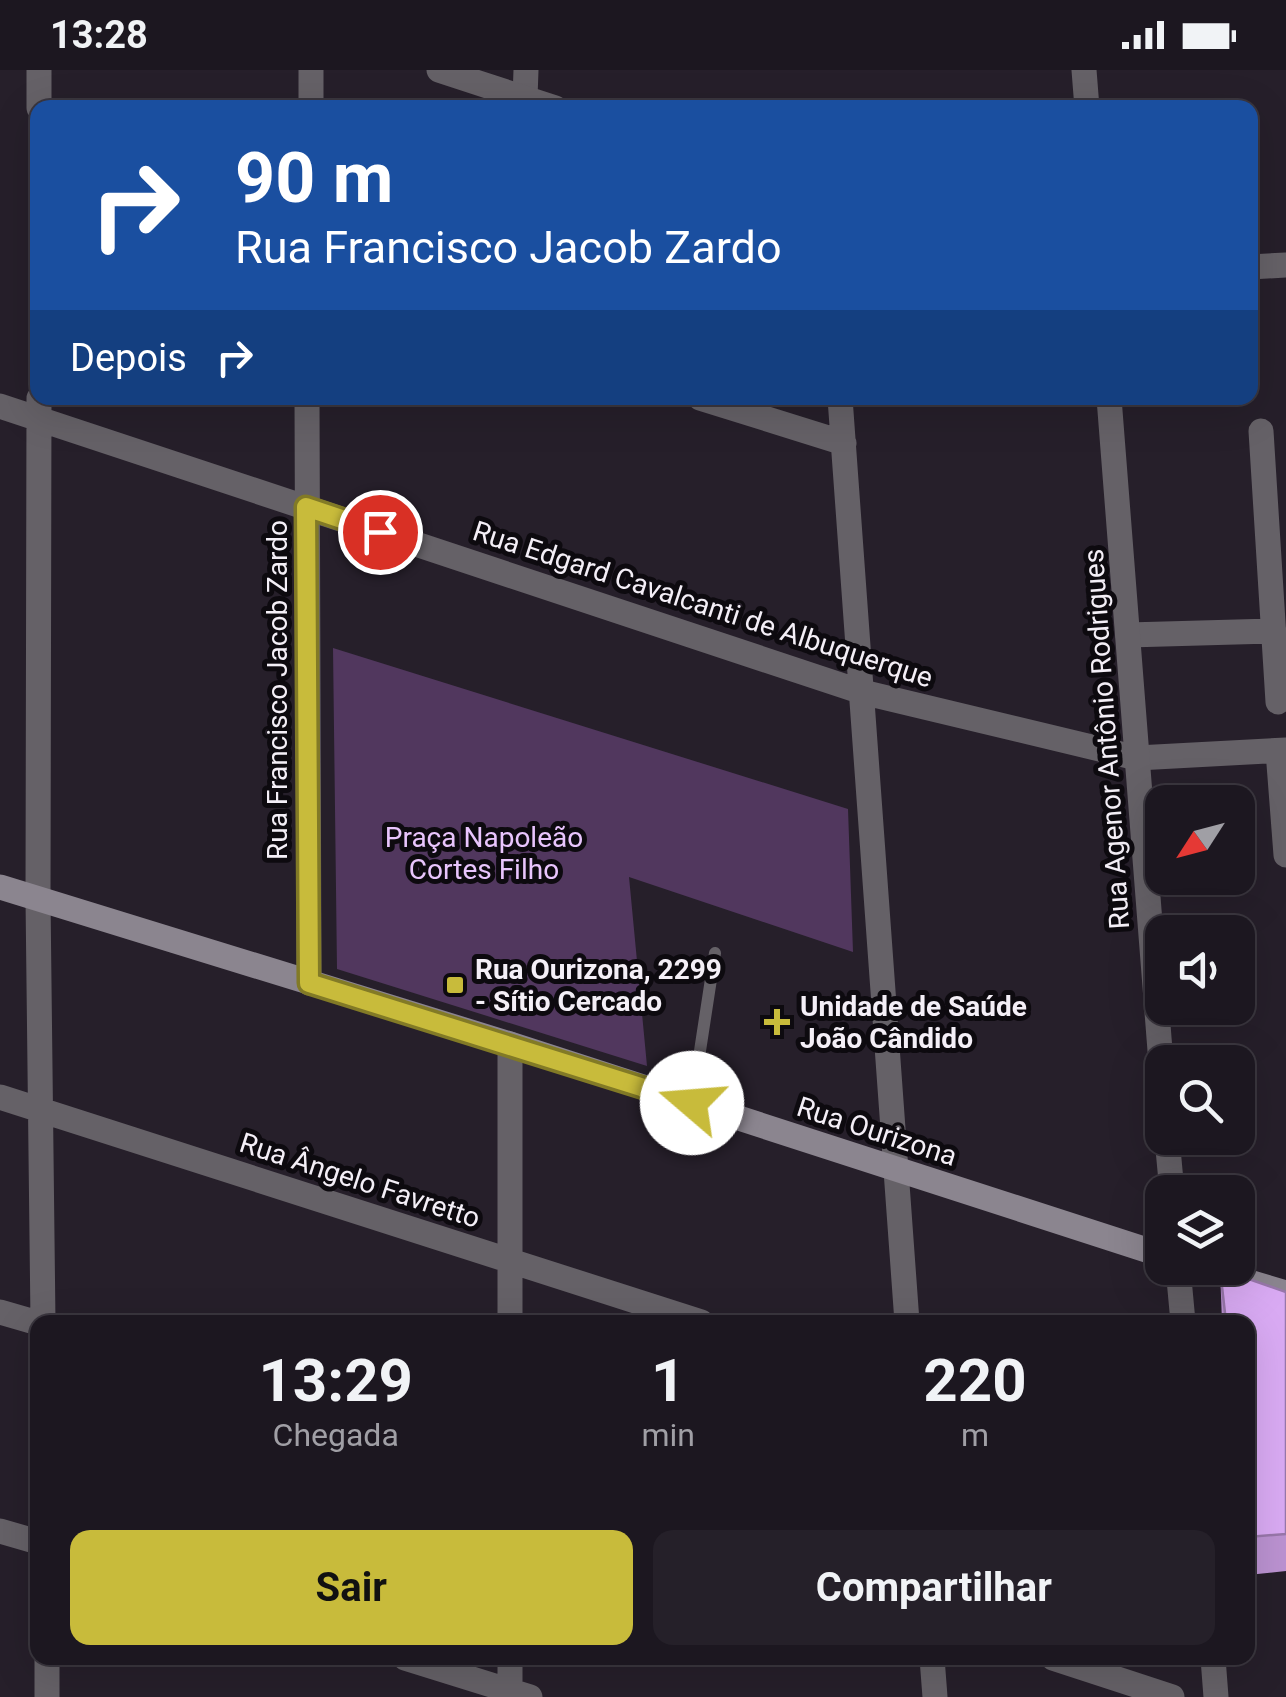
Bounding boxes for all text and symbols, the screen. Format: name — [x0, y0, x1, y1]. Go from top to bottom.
text: 13:28 — [50, 13, 148, 57]
text: 90 m — [235, 137, 393, 219]
icon: right — [70, 140, 200, 270]
text: Rua Francisco Jacob Zardo — [235, 221, 782, 274]
icon: right — [207, 330, 262, 385]
text: Depois — [70, 336, 187, 380]
pin — [338, 490, 423, 575]
icon: arrive — [353, 505, 408, 560]
street label: Rua Edgard Cavalcanti de Albuquerque — [469, 514, 937, 695]
street label: Rua Francisco Jacob Zardo — [261, 520, 294, 860]
street label: Rua Agenor Antônio Rodrigues — [1077, 548, 1136, 930]
north arrow — [1145, 785, 1255, 895]
map controls — [1145, 785, 1255, 1285]
park label: Praça Napoleão Cortes Filho — [385, 821, 583, 886]
button: sound — [1145, 915, 1255, 1025]
place label: Rua Ourizona, 2299 - Sítio Cercado — [475, 953, 722, 1018]
marker: Rua Ourizona, 2299 - Sítio Cercado — [444, 974, 466, 996]
place label: Unidade de Saúde João Cândido — [800, 990, 1027, 1055]
marker: Unidade de Saúde João Cândido — [764, 1009, 790, 1035]
button: search — [1145, 1045, 1255, 1155]
position arrow — [640, 1051, 744, 1155]
street label: Rua Ourizona — [793, 1090, 961, 1173]
street label: Rua Ângelo Favretto — [236, 1126, 484, 1235]
button: layers — [1145, 1175, 1255, 1285]
text: 13:29 — [258, 1345, 413, 1416]
text: 1 — [651, 1345, 685, 1416]
text: 220 — [923, 1345, 1027, 1416]
text: Chegada — [273, 1416, 399, 1454]
text: min — [641, 1416, 695, 1454]
text: m — [961, 1416, 989, 1454]
button: Sair — [70, 1530, 633, 1645]
button: Compartilhar — [653, 1530, 1215, 1645]

